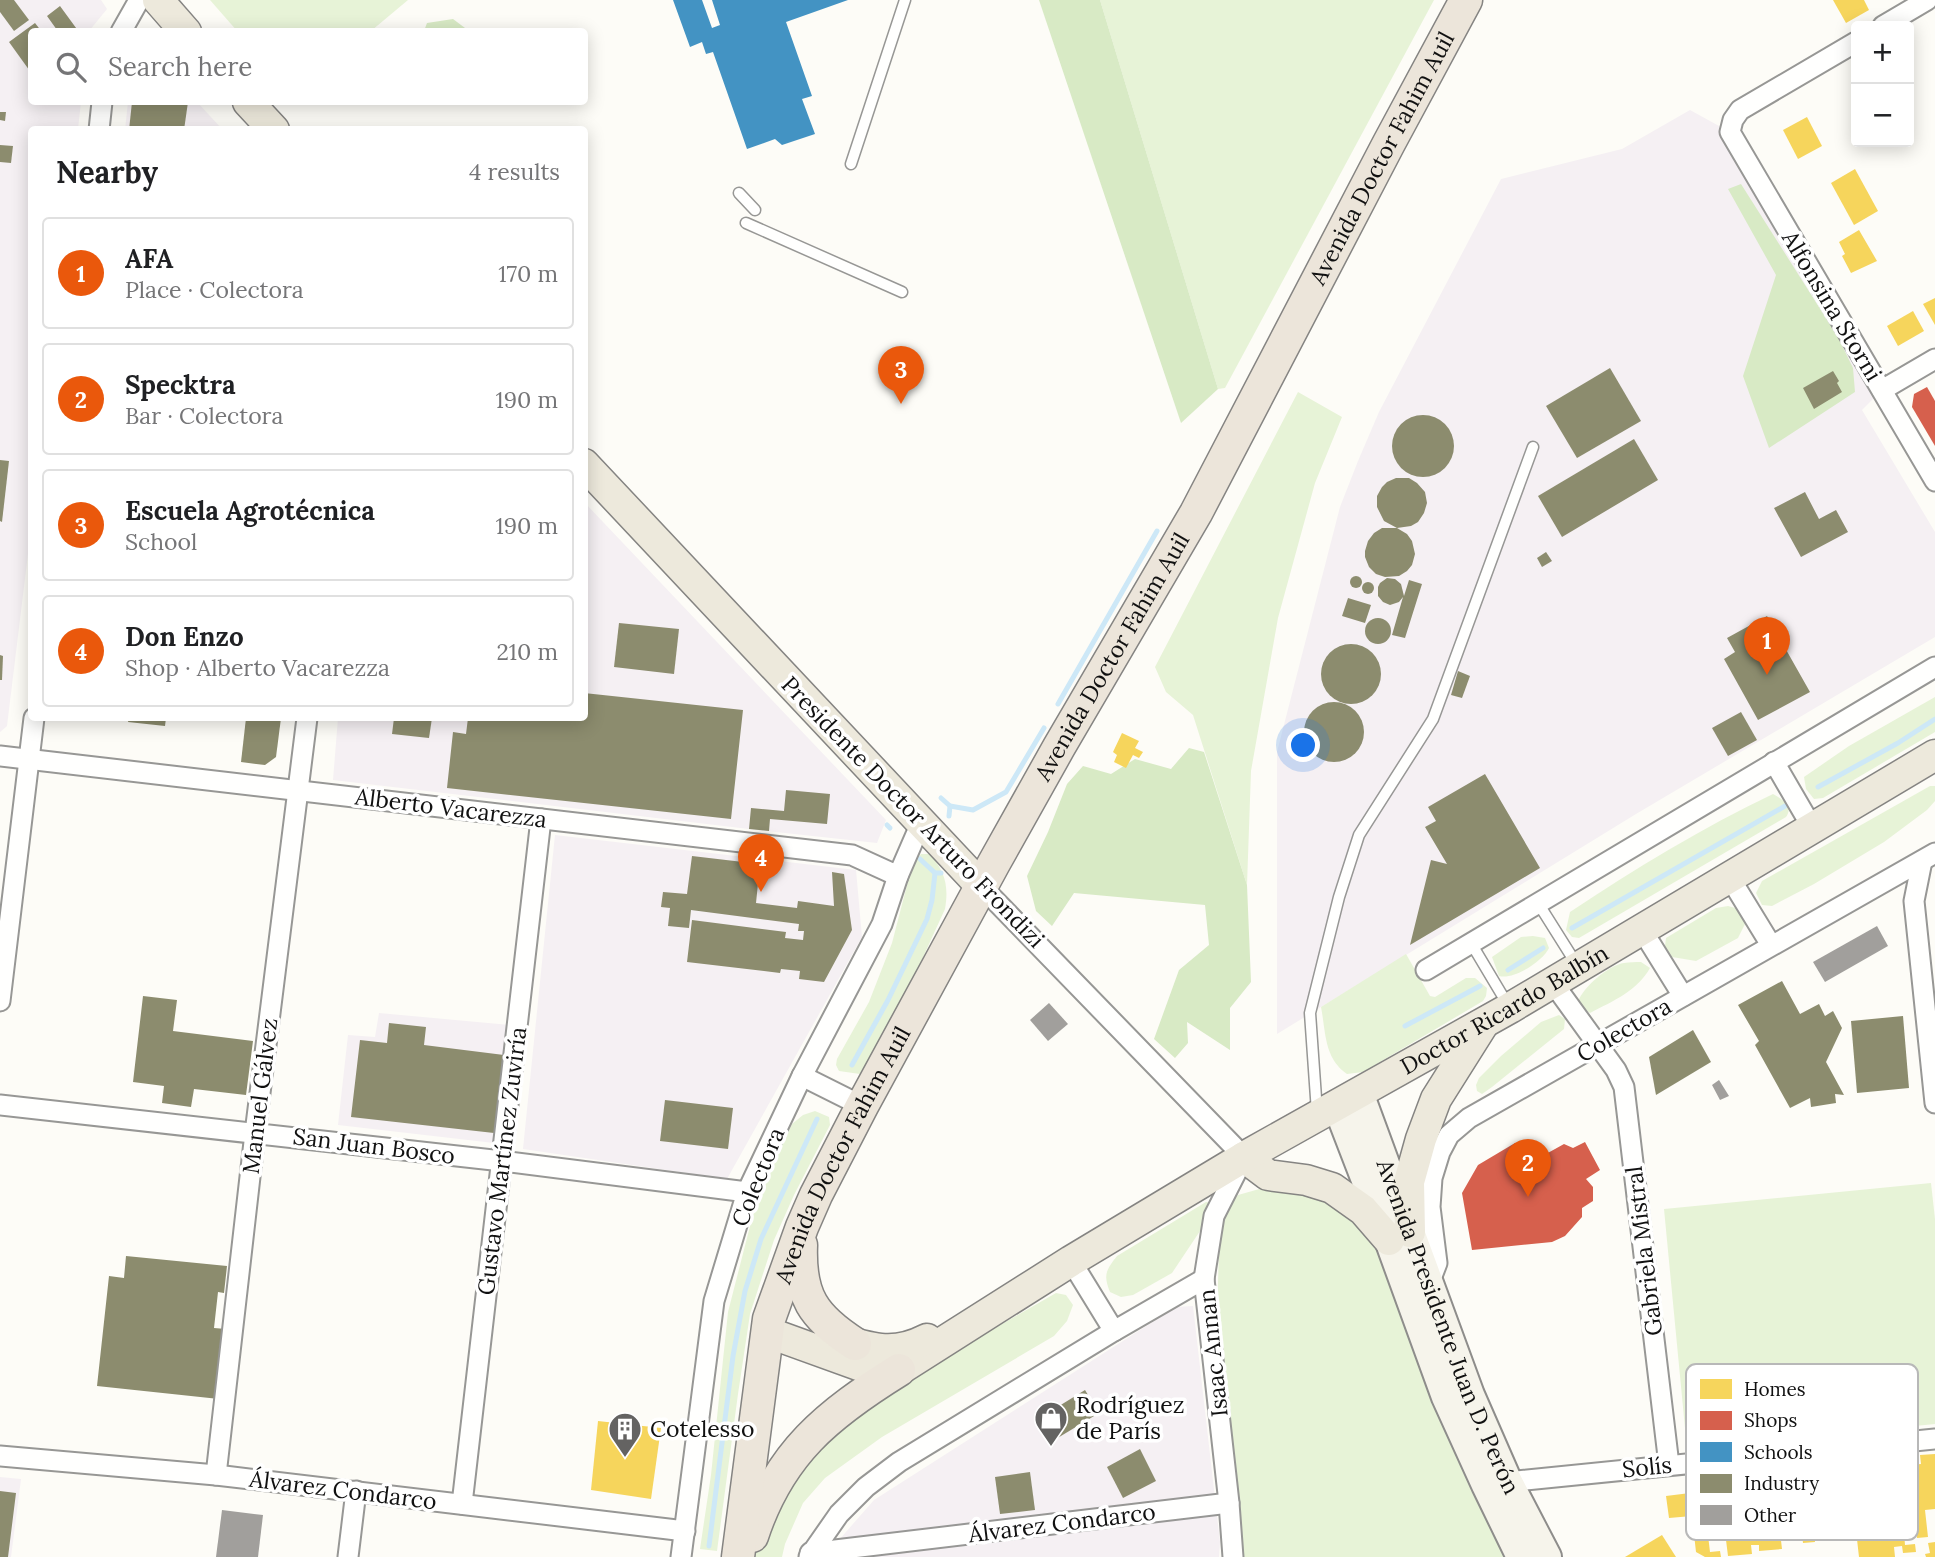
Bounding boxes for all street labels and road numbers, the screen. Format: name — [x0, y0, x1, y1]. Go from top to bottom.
street label: Avenida Doctor Fahim Auil — [1302, 26, 1460, 291]
street label: Alfonsina Storni — [1776, 224, 1889, 386]
street label: Avenida Doctor Fahim Auil — [1028, 527, 1195, 787]
street label: Presidente Doctor Arturo Frondizi — [776, 670, 1051, 953]
street label: Alberto Vacarezza — [353, 781, 549, 834]
street label: Doctor Ricardo Balbín — [1395, 938, 1613, 1081]
street label: Colectora — [1571, 991, 1676, 1068]
street label: Manuel Gálvez — [236, 1016, 283, 1175]
street label: Avenida Doctor Fahim Auil — [768, 1021, 916, 1288]
street label: Gustavo Martínez Zuviría — [471, 1025, 532, 1297]
street label: San Juan Bosco — [291, 1121, 457, 1170]
street label: Colectora — [725, 1123, 791, 1231]
street label: Avenida Presidente Juan D. Perón — [1370, 1154, 1527, 1499]
street label: Gabriela Mistral — [1619, 1164, 1668, 1338]
street label: Isaac Annan — [1191, 1288, 1234, 1418]
street label: Solís — [1621, 1449, 1673, 1484]
street label: Álvarez Condarco — [247, 1464, 438, 1515]
street label: Álvarez Condarco — [966, 1497, 1157, 1548]

